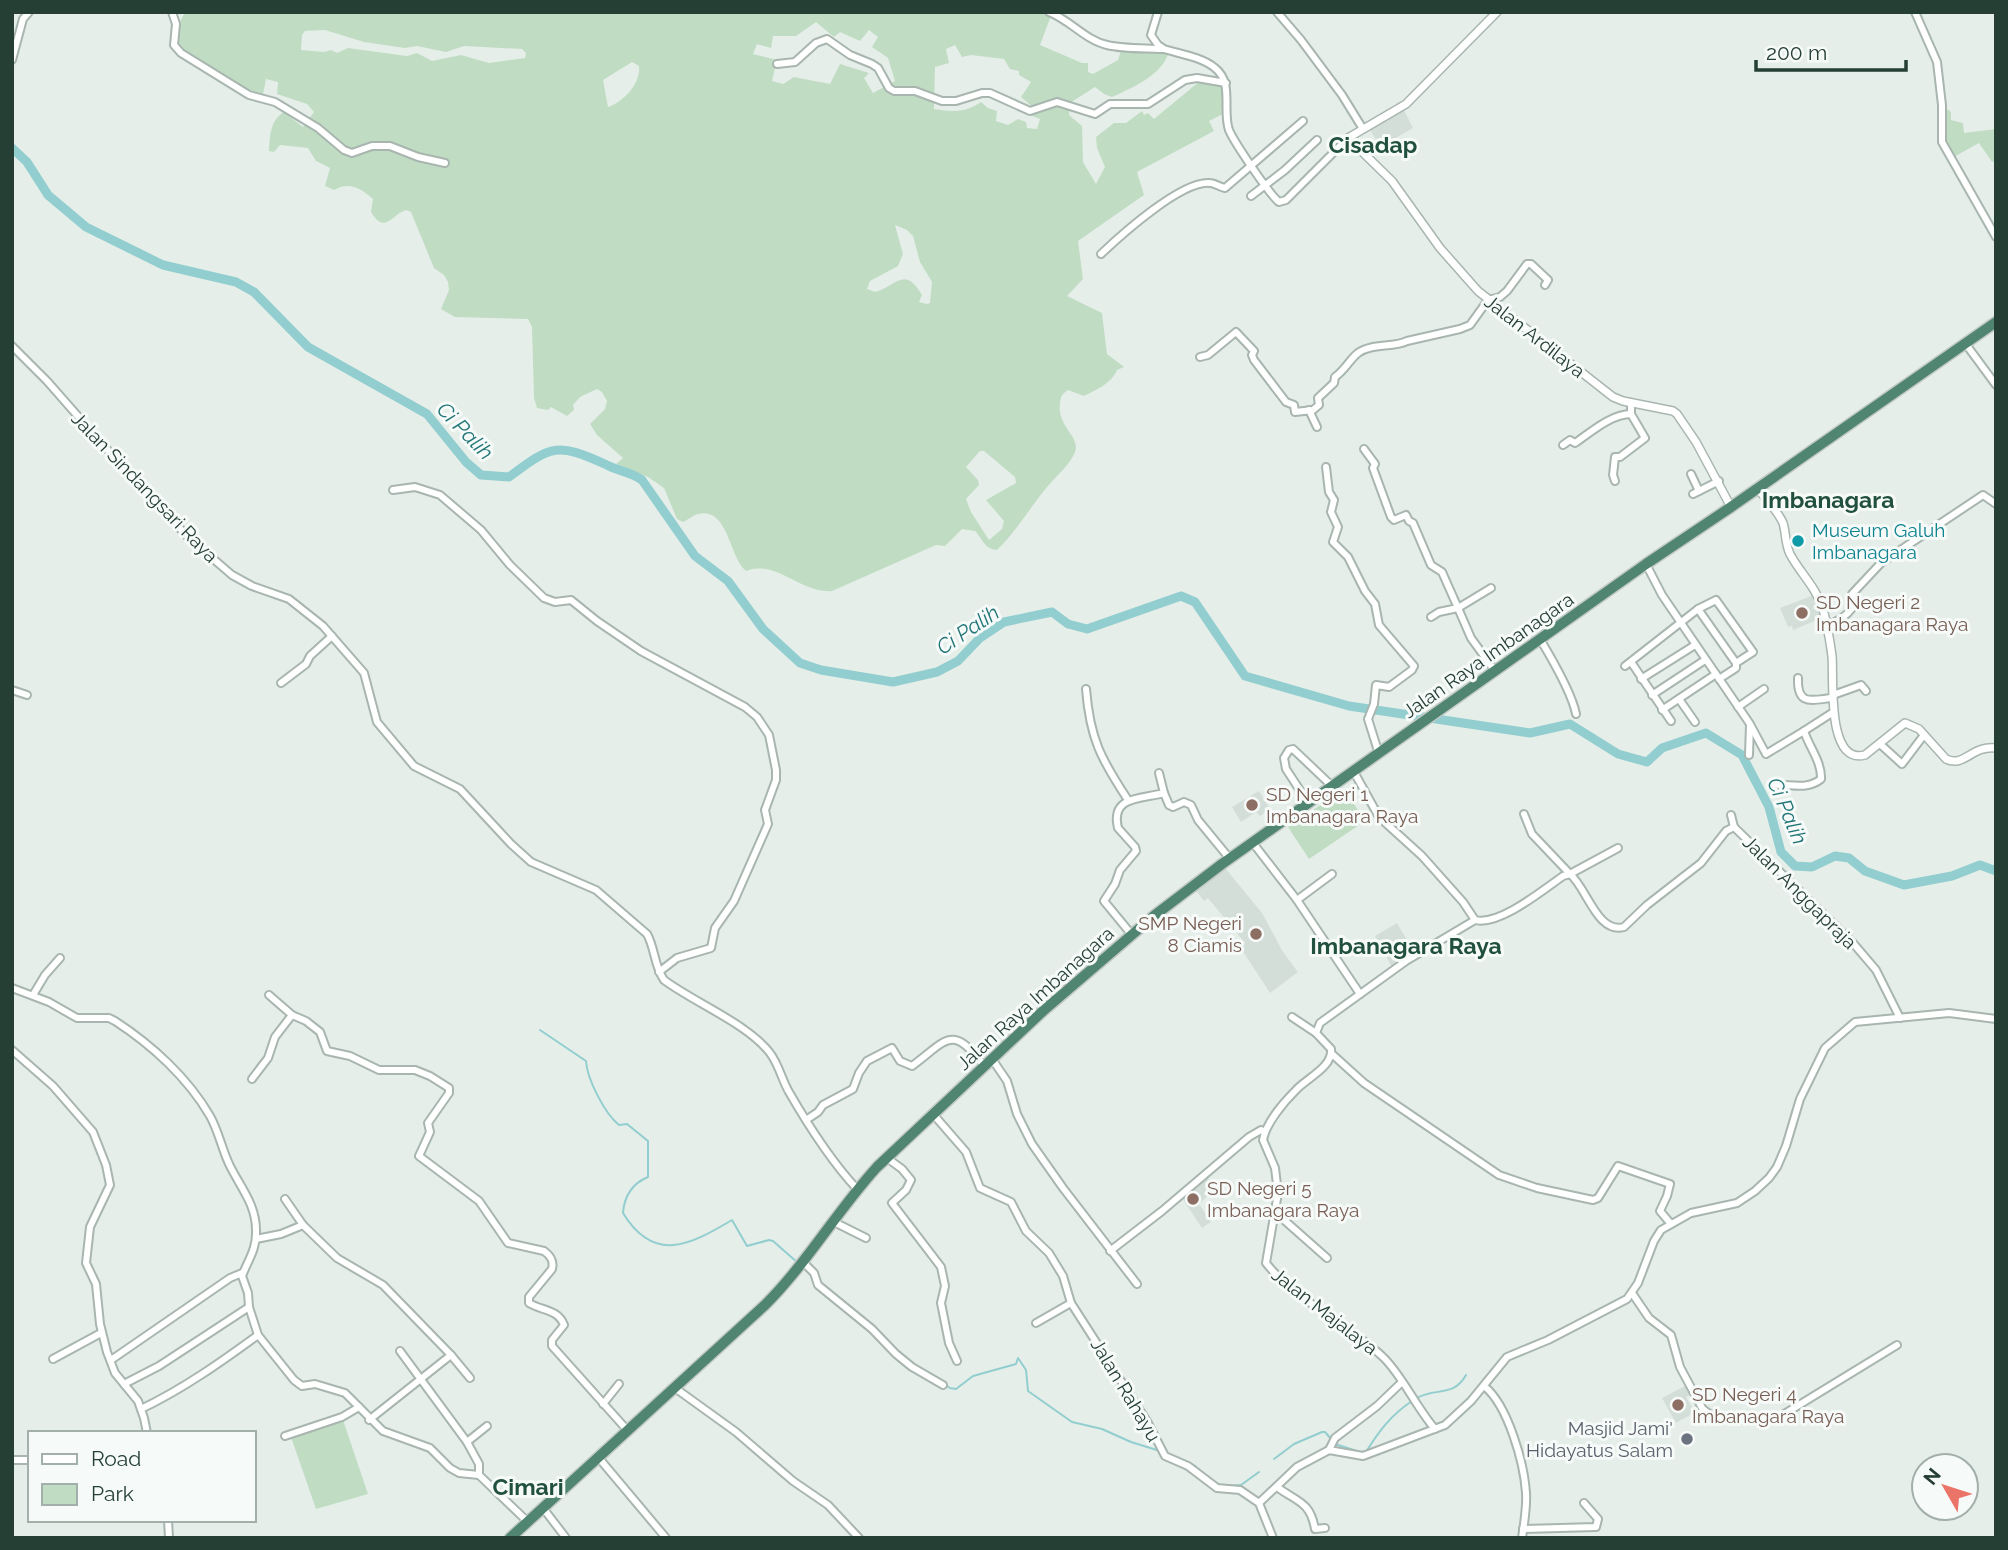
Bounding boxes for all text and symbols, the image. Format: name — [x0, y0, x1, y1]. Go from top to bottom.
scale bar — [1756, 28, 1906, 72]
text: 200 m — [1766, 40, 1827, 65]
district label: Cisadap — [1329, 131, 1417, 158]
street label: Jalan Ardilaya — [1481, 290, 1589, 382]
water label: Ci Palih — [432, 397, 499, 465]
street label: Jalan Sindangsari Raya — [67, 407, 223, 567]
district label: Imbanagara — [1762, 486, 1894, 513]
place label: Museum Galuh Imbanagara — [1812, 519, 1945, 563]
marker: Museum Galuh Imbanagara — [1790, 533, 1806, 549]
street label: Jalan Raya Imbanagara — [1399, 588, 1577, 722]
place label: SD Negeri 2 Imbanagara Raya — [1816, 591, 1968, 635]
water label: Ci Palih — [932, 600, 1004, 660]
marker: SD Negeri 2 Imbanagara Raya — [1794, 605, 1810, 621]
water label: Ci Palih — [1762, 774, 1813, 848]
place label: SD Negeri 1 Imbanagara Raya — [1266, 783, 1418, 827]
marker: SD Negeri 1 Imbanagara Raya — [1244, 797, 1260, 813]
street label: Jalan Anggapraja — [1739, 831, 1861, 953]
place label: SMP Negeri 8 Ciamis — [1138, 912, 1242, 956]
street label: Jalan Raya Imbanagara — [952, 922, 1118, 1074]
marker: SMP Negeri 8 Ciamis — [1248, 926, 1264, 942]
district label: Imbanagara Raya — [1310, 932, 1502, 959]
place label: SD Negeri 5 Imbanagara Raya — [1207, 1177, 1359, 1221]
marker: SD Negeri 5 Imbanagara Raya — [1185, 1191, 1201, 1207]
street label: Jalan Majalaya — [1268, 1263, 1382, 1359]
street label: Jalan Rahayu — [1087, 1335, 1165, 1445]
place label: SD Negeri 4 Imbanagara Raya — [1692, 1383, 1844, 1427]
marker: SD Negeri 4 Imbanagara Raya — [1670, 1397, 1686, 1413]
place label: Masjid Jami' Hidayatus Salam — [1526, 1417, 1673, 1461]
legend — [28, 1431, 256, 1522]
marker: Masjid Jami' Hidayatus Salam — [1679, 1431, 1695, 1447]
text: Road — [91, 1446, 141, 1471]
north arrow — [1910, 1452, 1980, 1522]
text: N — [1919, 1464, 1945, 1489]
district label: Cimari — [492, 1473, 564, 1500]
text: Park — [91, 1481, 134, 1506]

